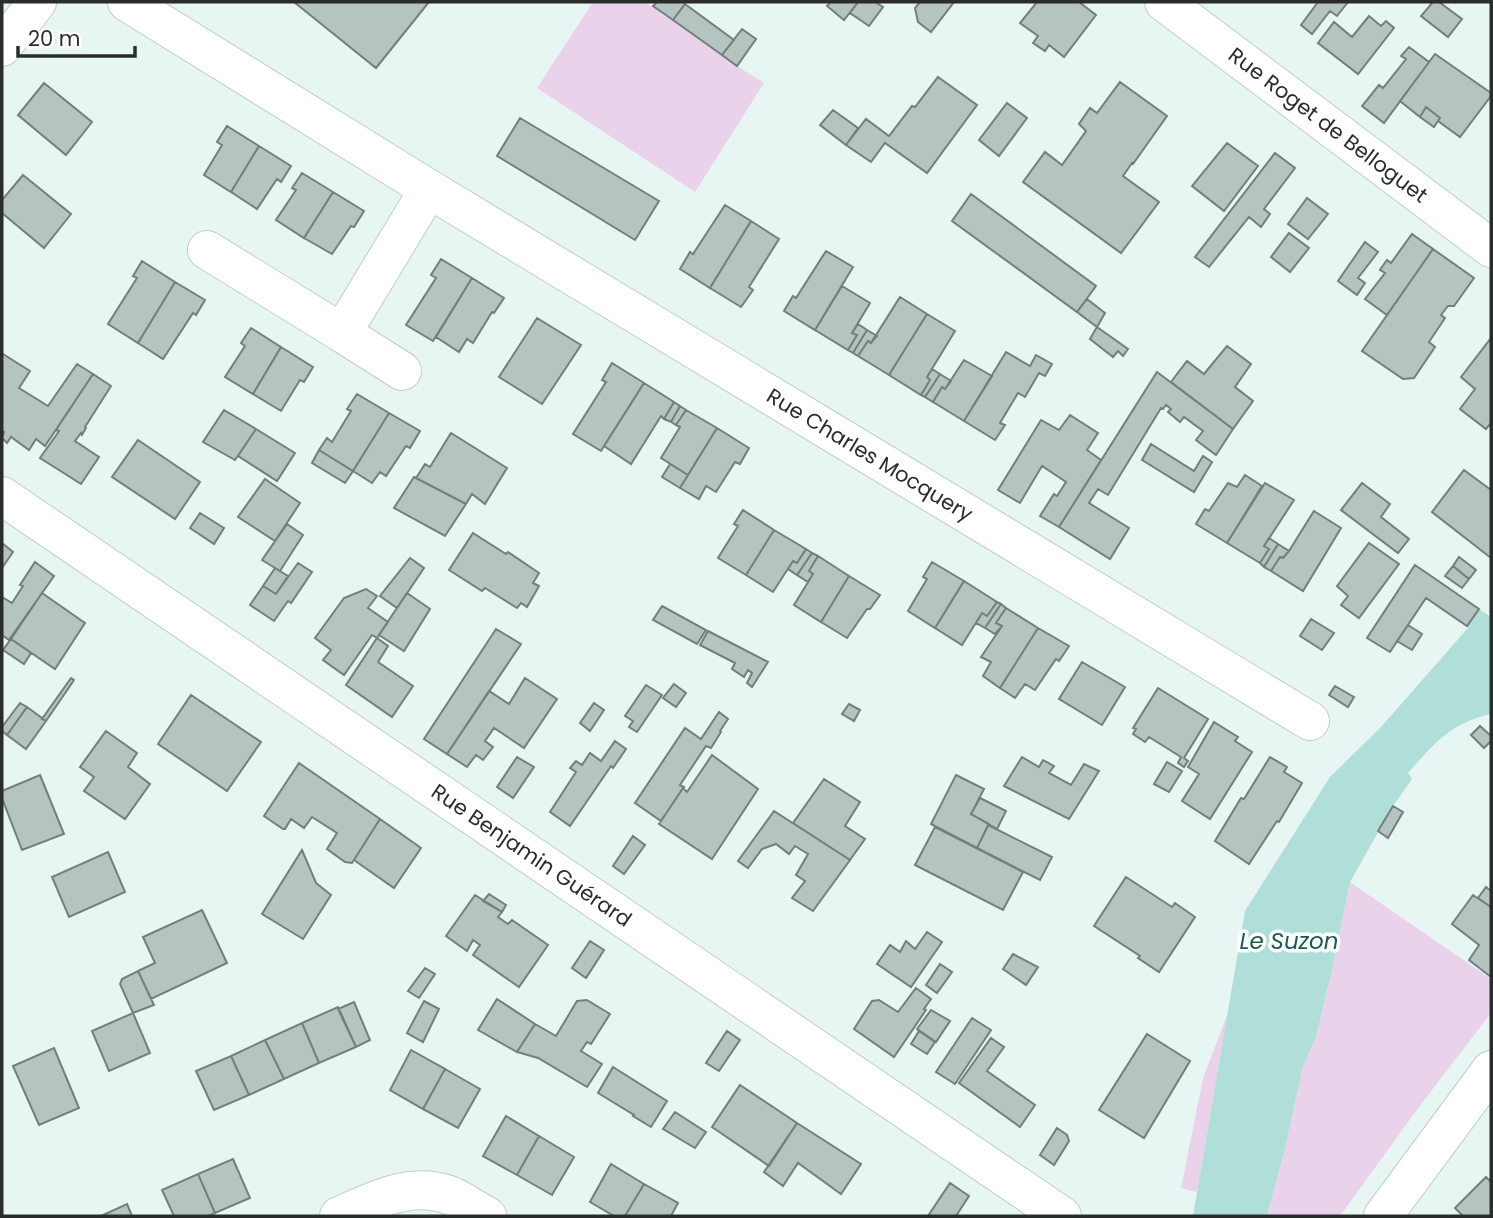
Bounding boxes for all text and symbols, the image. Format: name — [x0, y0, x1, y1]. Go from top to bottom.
scale bar — [18, 14, 135, 58]
text: 20 m — [28, 24, 81, 53]
street label: Rue Roget de Belloguet — [1223, 40, 1434, 209]
street label: Rue Charles Mocquery — [761, 381, 979, 528]
street label: Rue Benjamin Guérard — [426, 777, 638, 934]
water label: Le Suzon — [1239, 925, 1339, 957]

